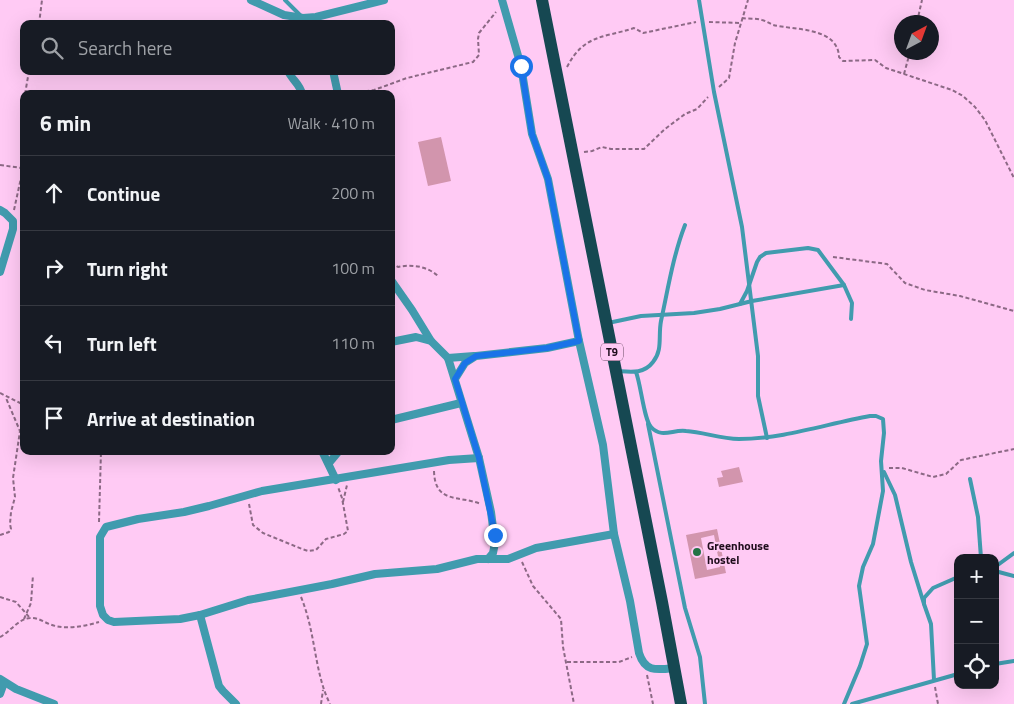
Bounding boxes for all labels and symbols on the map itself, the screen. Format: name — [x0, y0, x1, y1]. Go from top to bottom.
north arrow — [894, 15, 939, 60]
route start — [510, 55, 533, 78]
road number: T9 — [601, 344, 623, 361]
route end — [484, 524, 507, 547]
place label: Greenhouse hostel — [707, 536, 769, 569]
marker: Greenhouse hostel — [691, 546, 703, 558]

